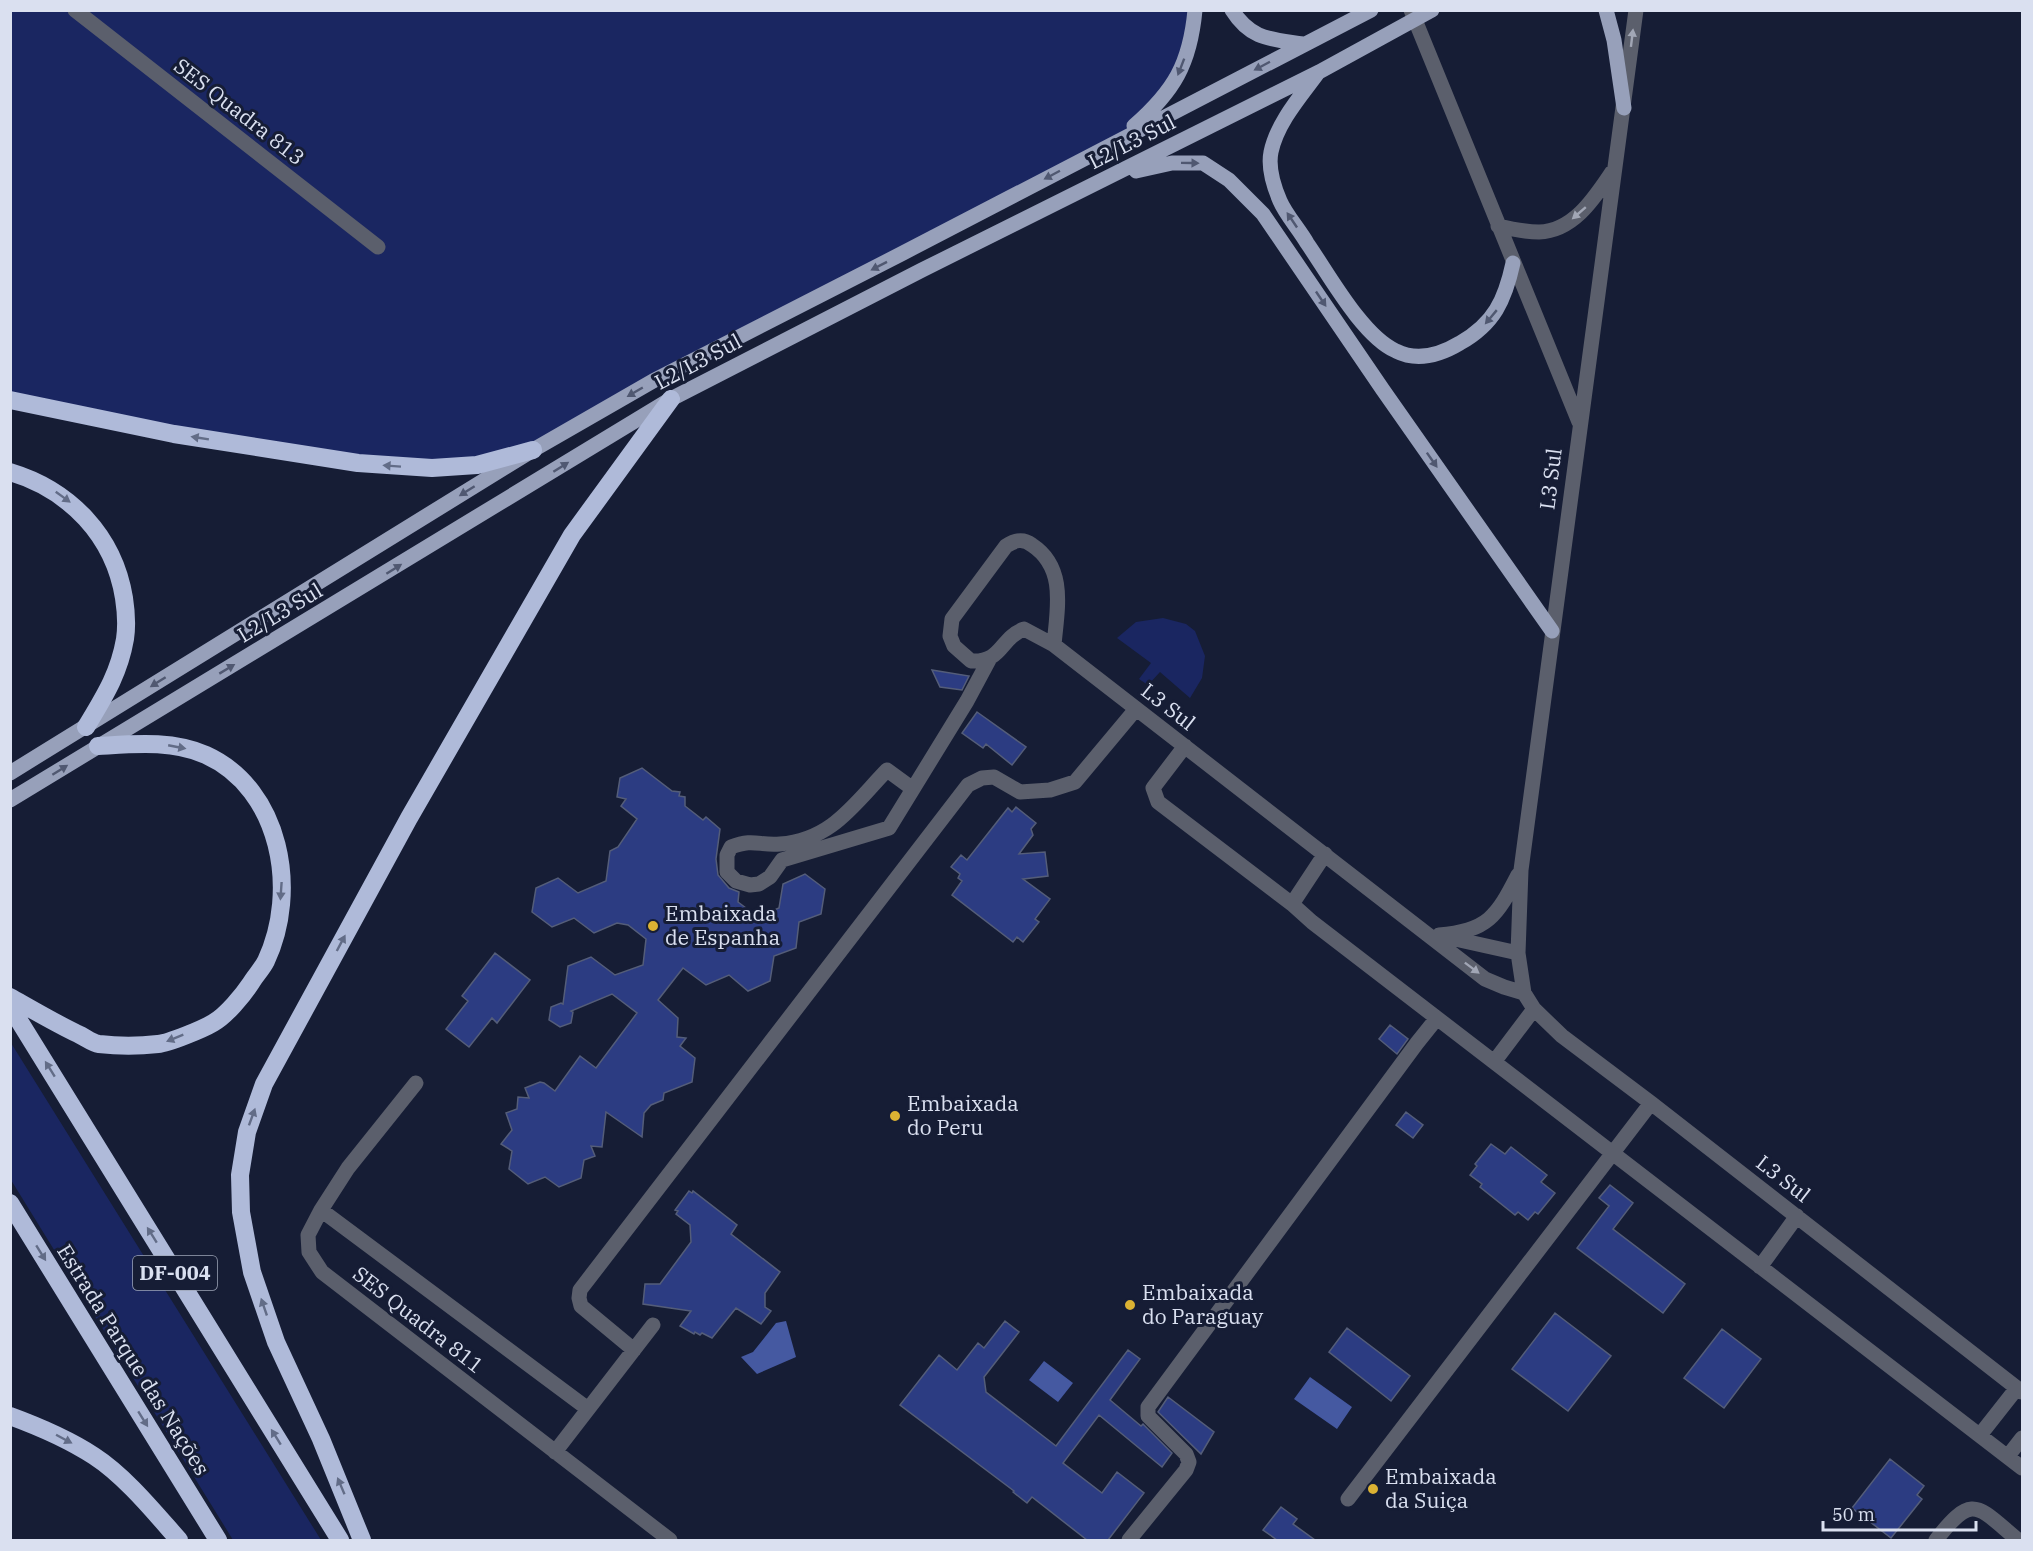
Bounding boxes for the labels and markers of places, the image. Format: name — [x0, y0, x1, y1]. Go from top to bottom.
place label: Embaixada de Espanha — [665, 899, 780, 951]
marker: Embaixada de Espanha — [646, 919, 660, 933]
place label: Embaixada do Peru — [907, 1089, 1019, 1141]
marker: Embaixada do Peru — [888, 1109, 902, 1123]
place label: Embaixada do Paraguay — [1142, 1278, 1264, 1330]
marker: Embaixada do Paraguay — [1123, 1298, 1137, 1312]
place label: Embaixada da Suiça — [1385, 1462, 1497, 1514]
marker: Embaixada da Suiça — [1366, 1482, 1380, 1496]

